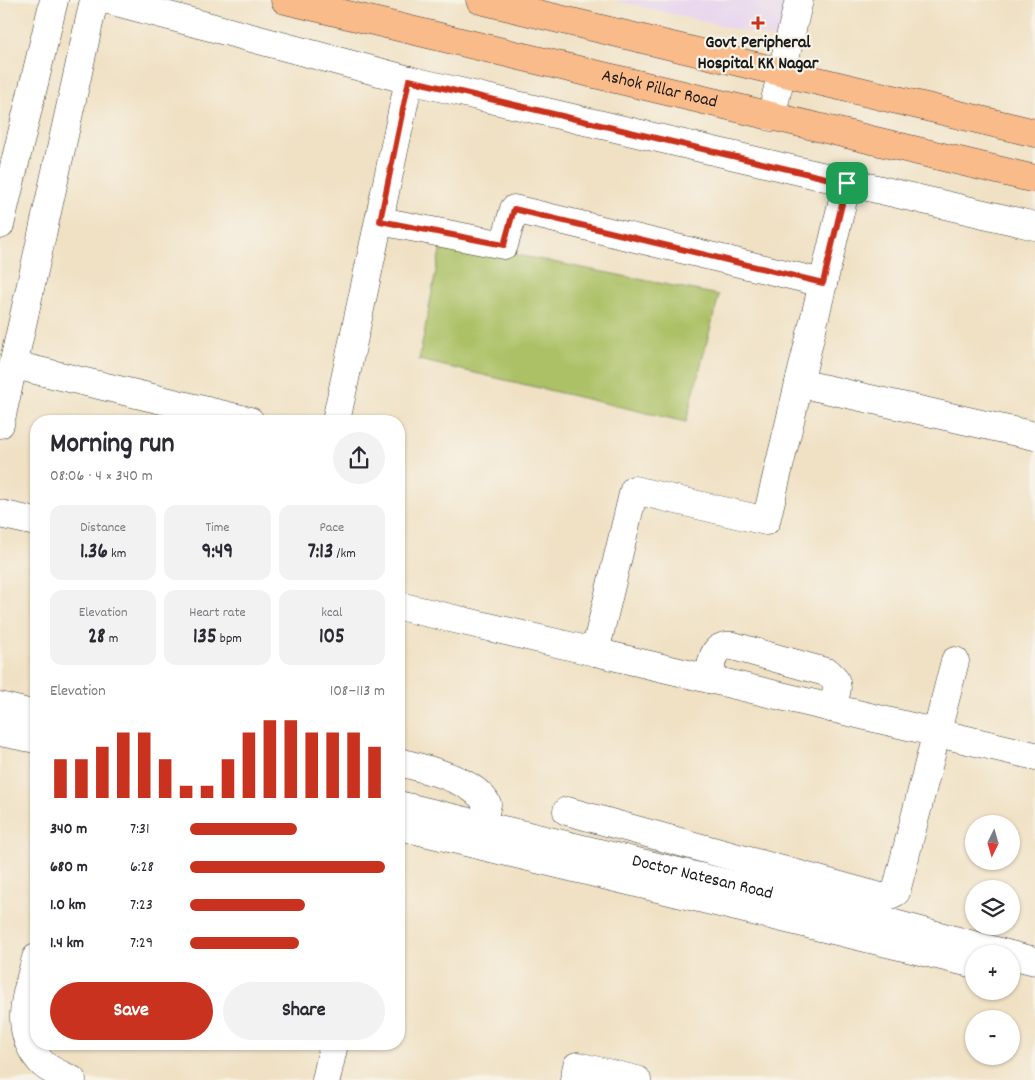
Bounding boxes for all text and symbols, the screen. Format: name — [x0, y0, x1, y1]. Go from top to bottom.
marker: Govt Peripheral Hospital KK Nagar — [751, 16, 765, 30]
place label: Govt Peripheral Hospital KK Nagar — [698, 31, 819, 77]
street label: Ashok Pillar Road — [599, 63, 720, 115]
pin — [826, 162, 868, 204]
icon: arrive — [833, 169, 861, 197]
text: Morning run — [50, 426, 174, 466]
button: share — [333, 432, 385, 484]
text: 08:06 · 4 × 340 m — [50, 465, 153, 488]
text: Distance — [80, 518, 126, 538]
text: Time — [206, 518, 229, 538]
text: Pace — [319, 518, 344, 538]
text: 1.36 — [80, 538, 108, 568]
text: 9:49 — [202, 538, 233, 568]
text: 7:13 — [308, 538, 333, 568]
text: km — [108, 544, 126, 564]
text: /km — [333, 544, 356, 564]
text: Elevation — [79, 603, 128, 623]
text: Heart rate — [189, 603, 246, 623]
text: kcal — [321, 603, 342, 623]
text: 28 — [88, 623, 106, 653]
text: 135 — [193, 623, 217, 653]
text: 105 — [319, 623, 345, 653]
text: m — [106, 629, 118, 649]
text: bpm — [217, 629, 242, 649]
text: Elevation — [50, 680, 106, 703]
text: 108–113 m — [330, 680, 385, 703]
north arrow — [965, 815, 1020, 870]
map controls — [965, 815, 1020, 1065]
text: 340 m — [50, 818, 87, 841]
text: 7:31 — [130, 818, 149, 841]
street label: Doctor Natesan Road — [629, 849, 775, 907]
text: 680 m — [50, 856, 88, 879]
text: 6:28 — [130, 856, 154, 879]
button: layers — [965, 880, 1020, 935]
text: 1.0 km — [50, 894, 86, 917]
text: 7:23 — [130, 894, 153, 917]
text: 1.4 km — [50, 932, 84, 955]
text: 7:29 — [130, 932, 153, 955]
button: + — [965, 945, 1020, 1000]
button: Save — [50, 982, 213, 1040]
button: Share — [223, 982, 385, 1040]
button: − — [965, 1010, 1020, 1065]

